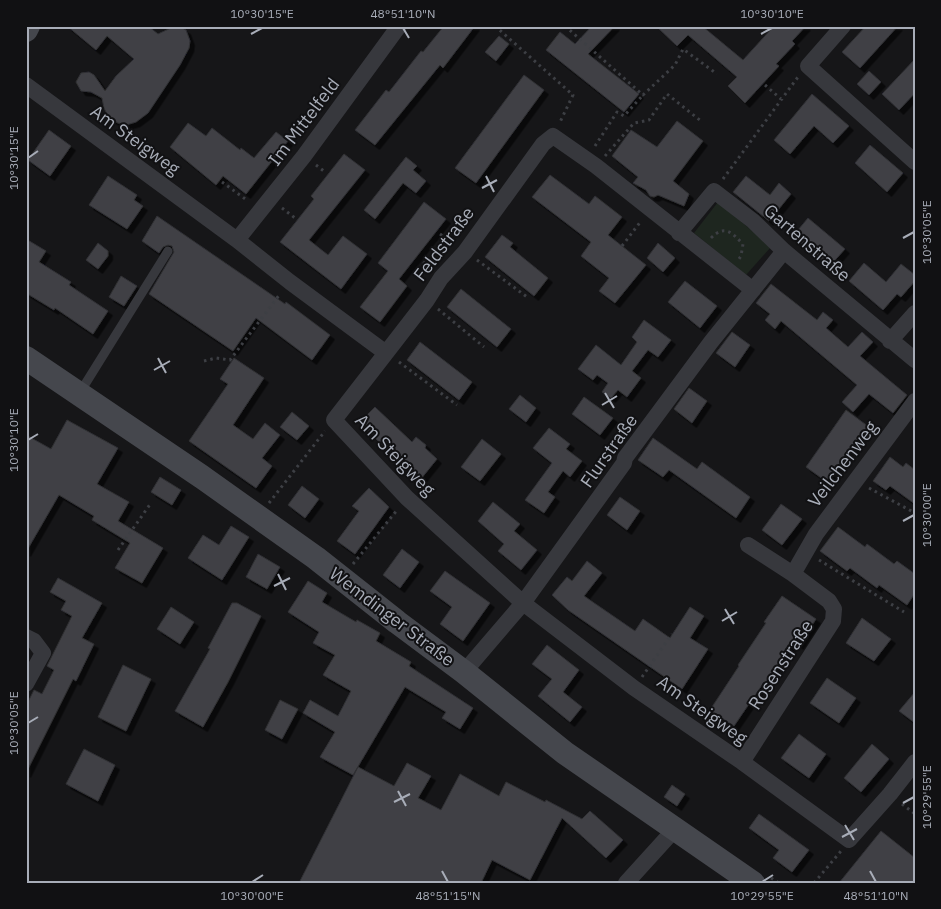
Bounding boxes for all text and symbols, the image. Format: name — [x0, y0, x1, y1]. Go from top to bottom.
text: 10°30'15"E — [230, 6, 294, 21]
text: 48°51'10"N — [370, 6, 436, 21]
text: 10°30'10"E — [740, 6, 804, 21]
street label: Im Mittelfeld — [263, 73, 344, 170]
street label: Am Steigweg — [86, 99, 185, 180]
text: 10°30'15"E — [6, 126, 21, 190]
street label: Gartenstraße — [759, 199, 856, 287]
text: 10°30'05"E — [919, 200, 934, 264]
street label: Feldstraße — [408, 202, 479, 285]
text: 10°30'10"E — [6, 408, 21, 472]
street label: Am Steigweg — [351, 409, 441, 501]
street label: Flurstraße — [575, 409, 642, 492]
street label: Veilchenweg — [803, 416, 883, 511]
text: 10°30'00"E — [919, 483, 934, 547]
street label: Wemdinger Straße — [325, 562, 460, 671]
street label: Rosenstraße — [743, 615, 818, 714]
street label: Am Steigweg — [653, 670, 752, 749]
text: 10°30'05"E — [6, 691, 21, 755]
text: 10°29'55"E — [919, 765, 934, 829]
text: 10°30'00"E — [220, 888, 284, 903]
text: 48°51'15"N — [415, 888, 481, 903]
text: 10°29'55"E — [730, 888, 794, 903]
text: 48°51'10"N — [843, 888, 909, 903]

